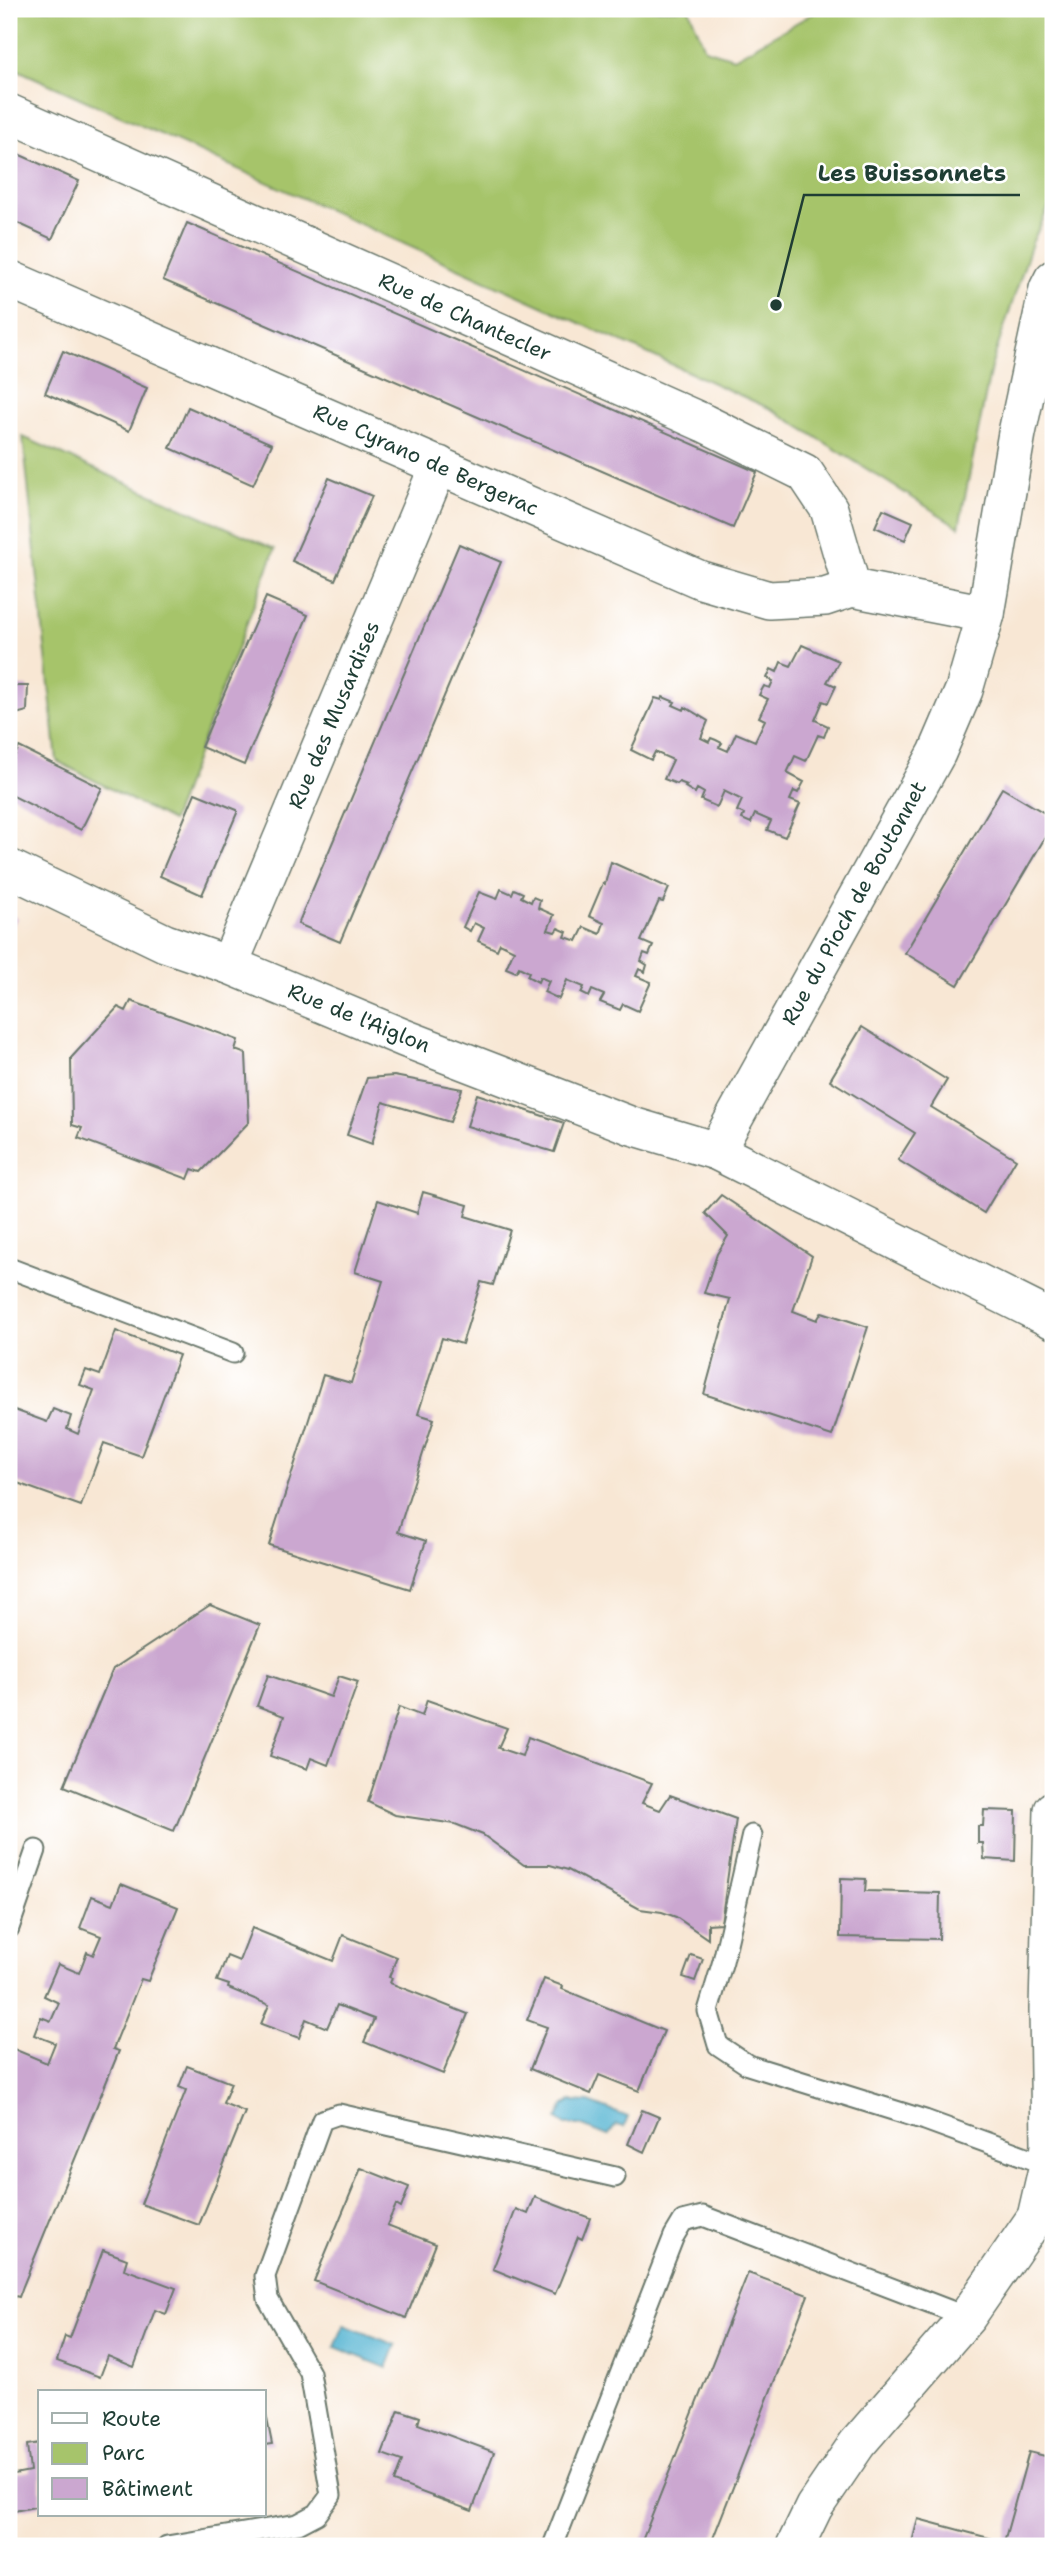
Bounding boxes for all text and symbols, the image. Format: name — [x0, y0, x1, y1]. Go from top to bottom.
callout: Les Buissonnets — [804, 151, 1020, 195]
text: Les Buissonnets — [818, 158, 1006, 188]
street label: Rue de Chantecler — [374, 266, 556, 368]
street label: Rue Cyrano de Bergerac — [309, 398, 543, 522]
street label: Rue des Musardises — [282, 617, 386, 813]
street label: Rue du Pioch de Boutonnet — [775, 776, 933, 1030]
street label: Rue de l'Aiglon — [284, 977, 434, 1059]
legend — [38, 2390, 266, 2516]
text: Route — [102, 2405, 161, 2433]
text: Parc — [102, 2439, 145, 2467]
text: Bâtiment — [102, 2475, 193, 2503]

